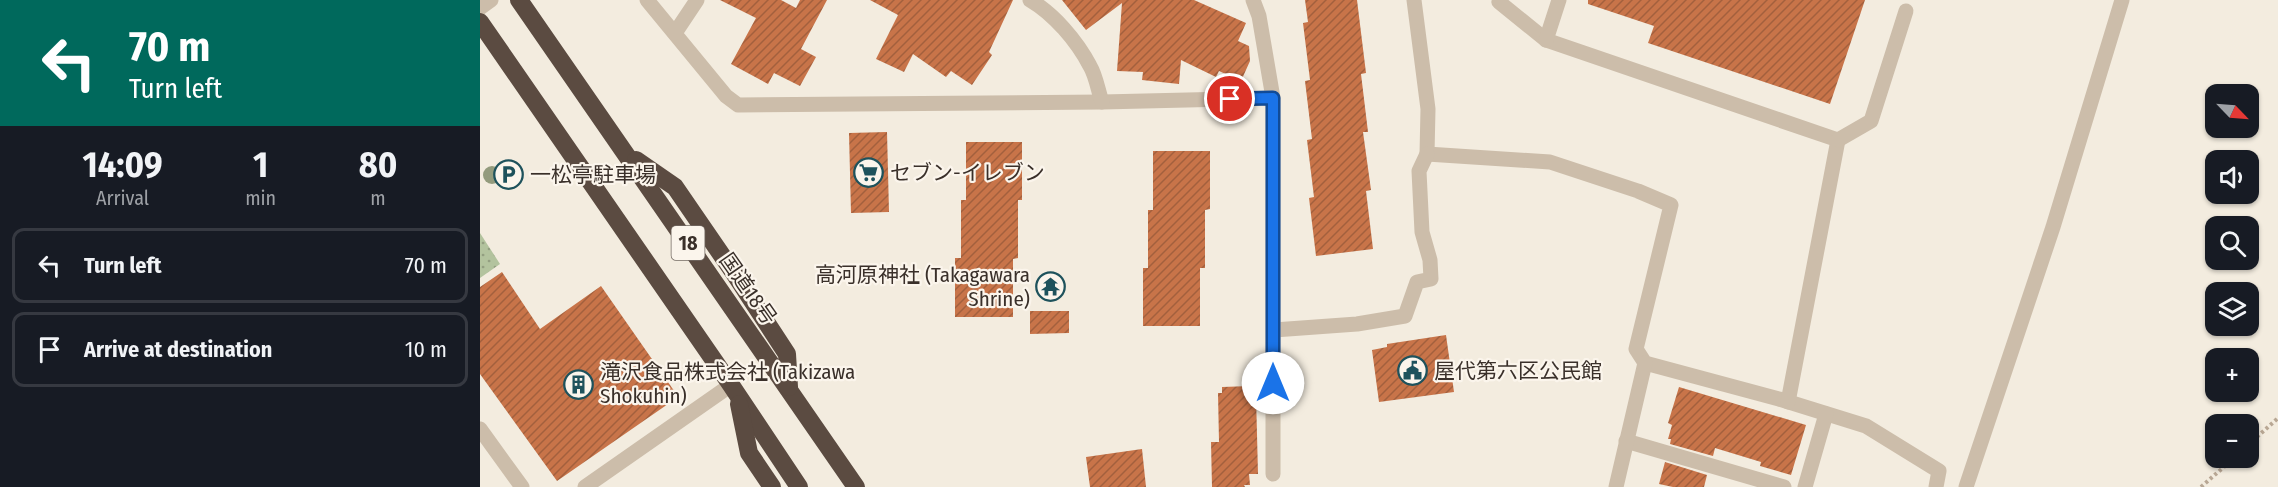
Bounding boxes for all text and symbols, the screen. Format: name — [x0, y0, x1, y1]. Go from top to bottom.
text: 70 m — [129, 22, 210, 72]
icon: left — [30, 24, 108, 102]
text: Turn left — [129, 73, 222, 105]
pin — [1204, 73, 1255, 124]
icon: arrive — [1213, 82, 1246, 115]
north arrow — [2205, 84, 2259, 138]
map controls — [2205, 84, 2259, 468]
text: 14:09 — [83, 143, 163, 187]
text: 1 — [253, 143, 268, 187]
text: 80 — [359, 143, 397, 187]
button: sound — [2205, 150, 2259, 204]
supermarket icon: セブン-イレブン — [853, 157, 885, 189]
parking icon: 一松亭駐車場 — [493, 159, 525, 191]
place label: セブン-イレブン — [890, 160, 1045, 186]
place label: 一松亭駐車場 — [530, 162, 656, 188]
text: Arrival — [96, 186, 149, 210]
text: min — [245, 186, 276, 210]
text: m — [370, 186, 386, 210]
button: search — [2205, 216, 2259, 270]
road number: 18 — [672, 226, 704, 260]
street label: 国道18号 — [714, 248, 782, 330]
icon: left — [33, 249, 66, 282]
text: Turn left — [84, 252, 162, 279]
text: 70 m — [405, 252, 447, 279]
place label: 高河原神社 (Takagawara Shrine) — [815, 262, 1030, 312]
temple icon: 高河原神社 (Takagawara Shrine) — [1035, 271, 1067, 303]
button: layers — [2205, 282, 2259, 336]
icon: arrive — [33, 333, 66, 366]
text: Arrive at destination — [84, 336, 272, 363]
text: 10 m — [405, 336, 447, 363]
button: + — [2205, 348, 2259, 402]
position arrow — [1241, 351, 1305, 415]
public building icon: 屋代第六区公民館 — [1397, 355, 1429, 387]
place label: 屋代第六区公民館 — [1434, 358, 1602, 384]
place label: 滝沢食品株式会社 (Takizawa Shokuhin) — [600, 359, 855, 409]
building icon: 滝沢食品株式会社 (Takizawa Shokuhin) — [563, 368, 595, 400]
button: − — [2205, 414, 2259, 468]

